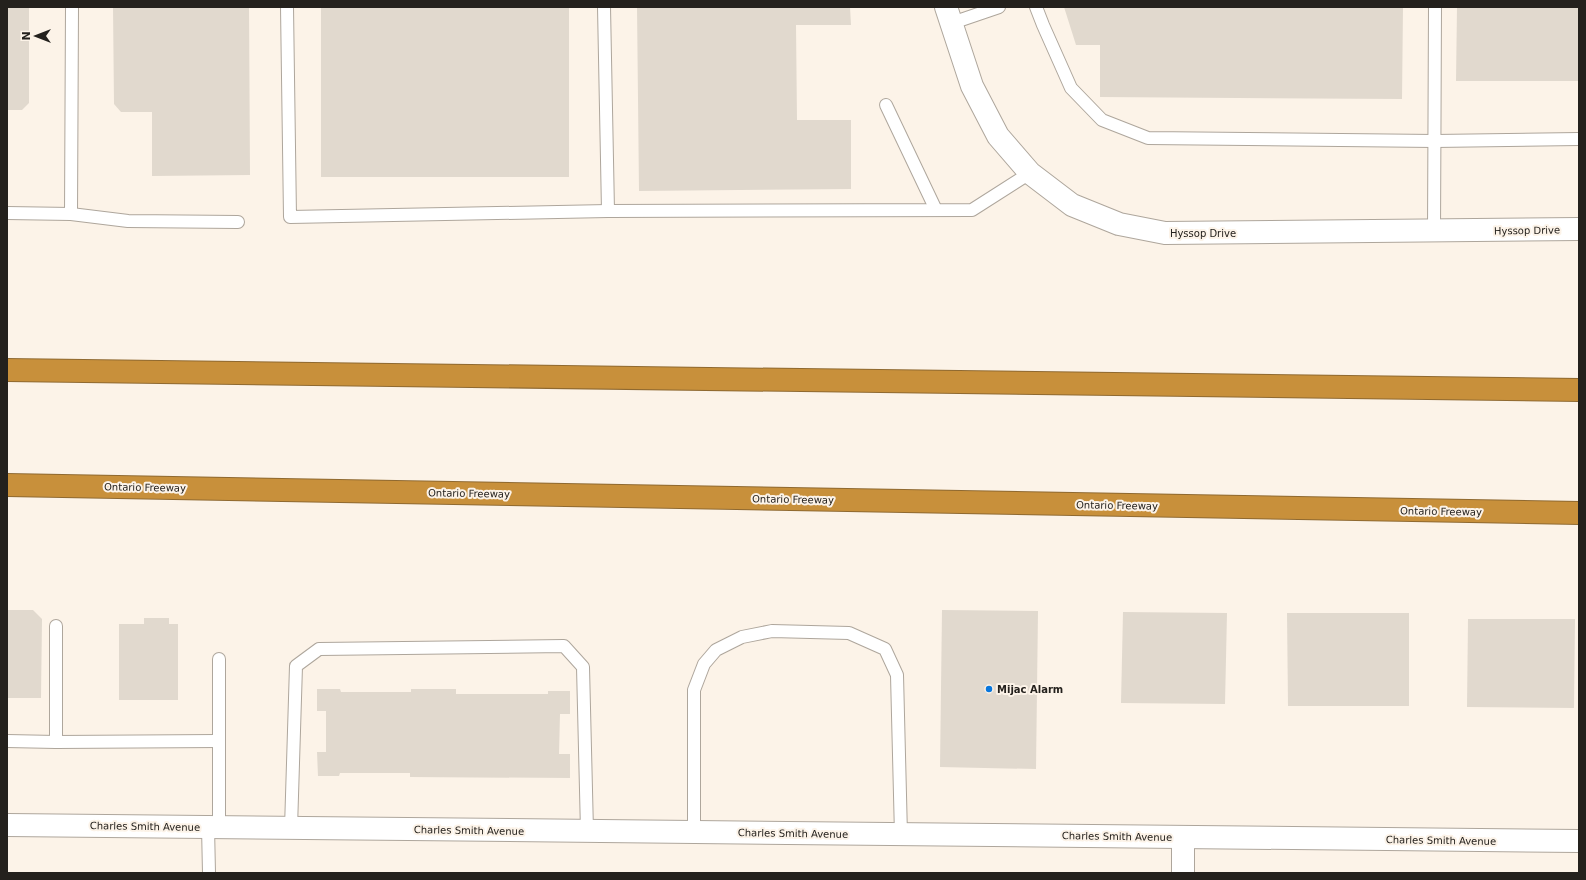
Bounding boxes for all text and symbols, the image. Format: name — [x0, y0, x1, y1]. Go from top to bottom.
north arrow — [16, 16, 56, 56]
text: N — [20, 31, 33, 41]
street label: Hyssop Drive — [1494, 224, 1560, 237]
street label: Hyssop Drive — [1170, 228, 1236, 239]
street label: Ontario Freeway — [104, 481, 186, 494]
street label: Ontario Freeway — [428, 487, 510, 500]
street label: Ontario Freeway — [752, 493, 834, 506]
street label: Ontario Freeway — [1076, 499, 1158, 512]
street label: Ontario Freeway — [1400, 505, 1482, 518]
marker: Mijac Alarm — [984, 684, 994, 694]
place label: Mijac Alarm — [997, 684, 1063, 695]
street label: Charles Smith Avenue — [90, 820, 200, 833]
street label: Charles Smith Avenue — [414, 824, 524, 837]
street label: Charles Smith Avenue — [738, 827, 848, 840]
street label: Charles Smith Avenue — [1062, 830, 1172, 843]
street label: Charles Smith Avenue — [1386, 834, 1496, 847]

